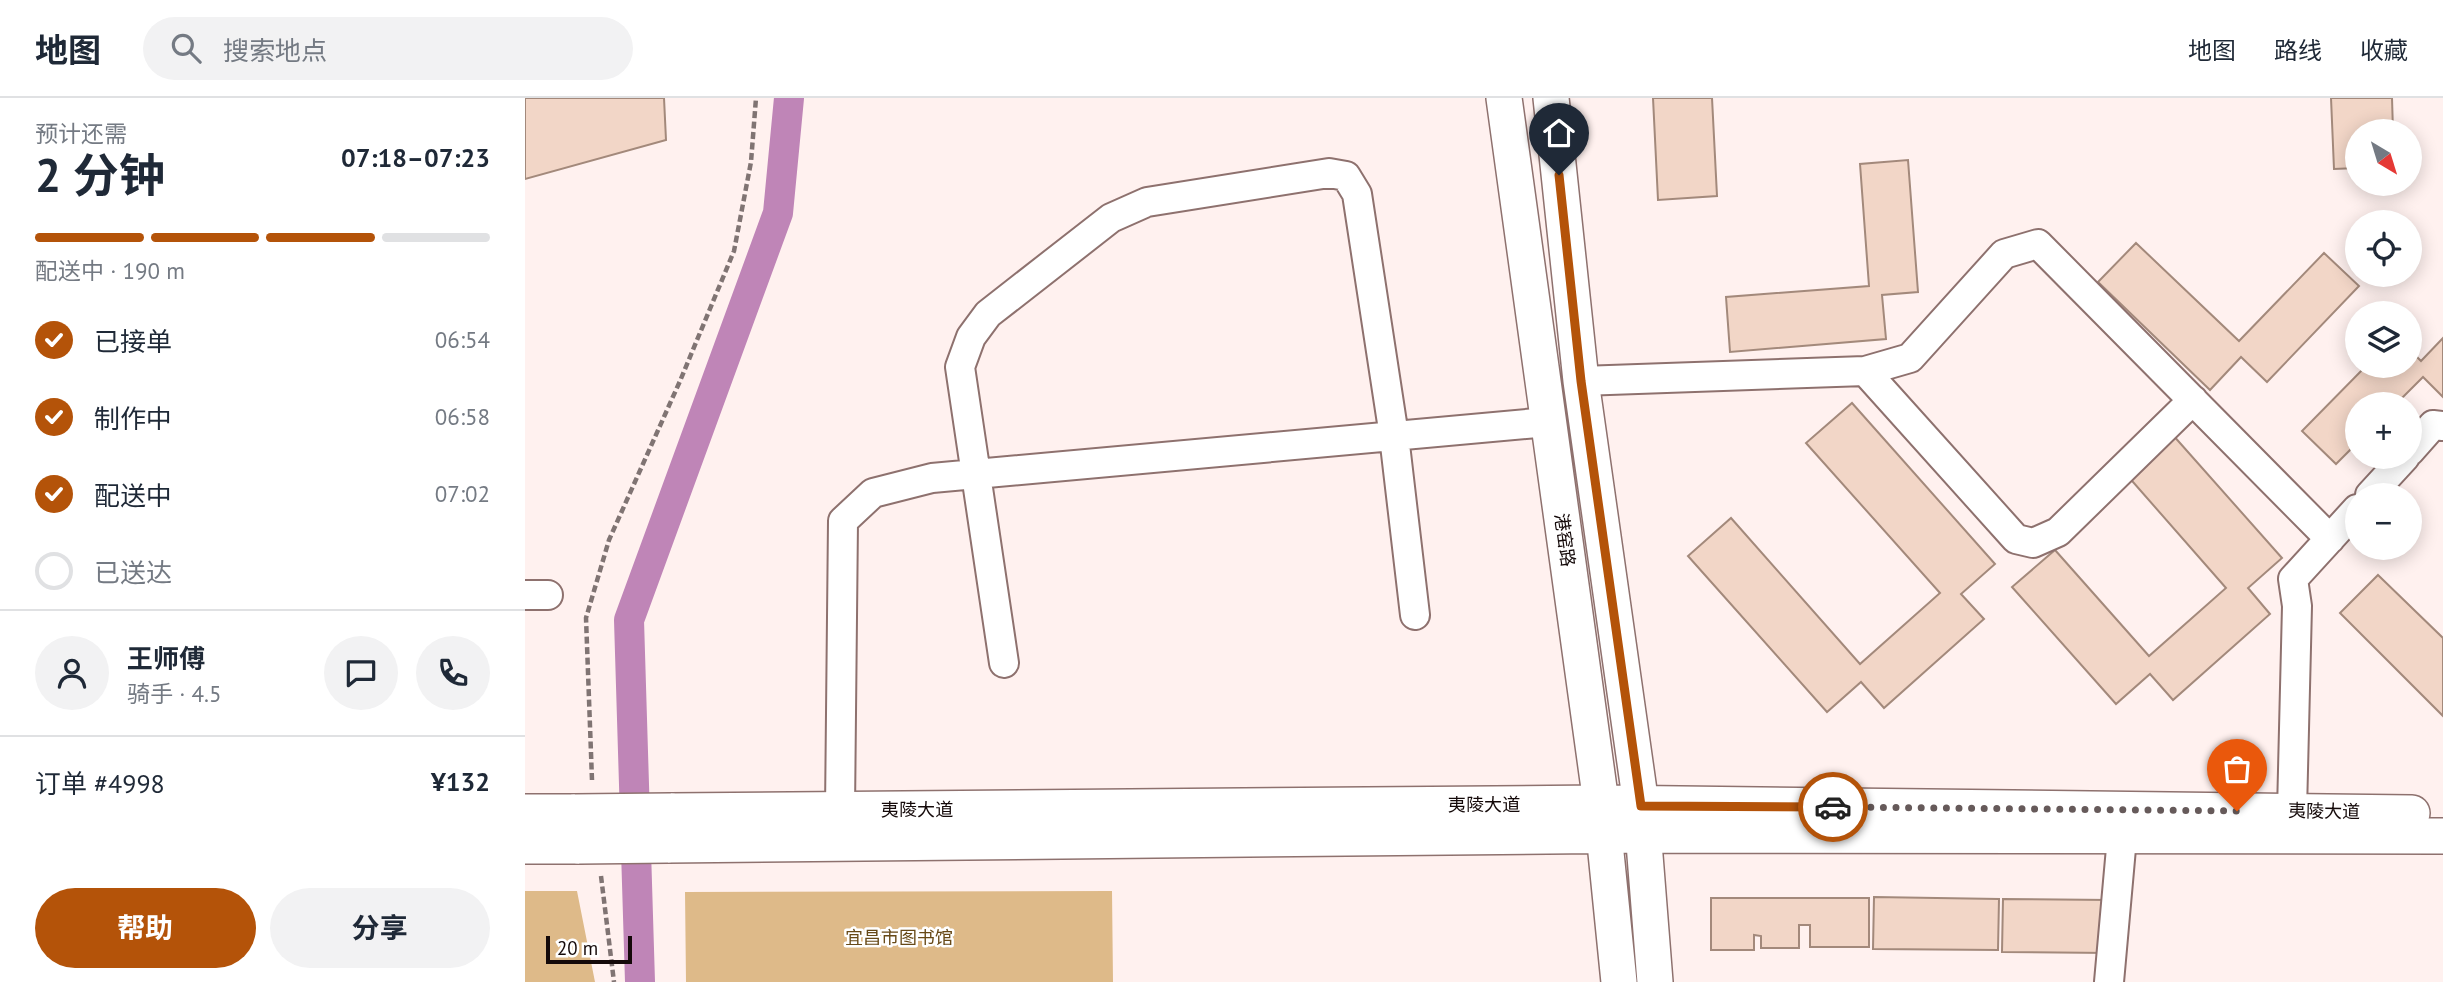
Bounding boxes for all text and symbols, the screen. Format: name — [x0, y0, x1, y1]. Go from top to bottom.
search box — [143, 17, 633, 80]
text: 地图 — [35, 28, 101, 71]
icon: search — [167, 29, 205, 67]
text: 搜索地点 — [223, 34, 327, 67]
text: 地图 — [2188, 35, 2236, 66]
text: 路线 — [2274, 35, 2322, 66]
text: 收藏 — [2360, 35, 2408, 66]
pin — [1529, 103, 1589, 175]
icon: home — [1540, 114, 1578, 152]
text: 预计还需 — [35, 119, 127, 148]
north arrow — [2345, 119, 2422, 196]
map controls — [2345, 119, 2422, 560]
text: 07:18–07:23 — [341, 141, 490, 174]
text: 2 分钟 — [35, 145, 165, 205]
button: locate — [2345, 210, 2422, 287]
text: 配送中 · 190 m — [35, 256, 185, 285]
button: layers — [2345, 301, 2422, 378]
icon: check — [35, 321, 73, 359]
text: 已接单 — [94, 325, 172, 358]
text: 06:54 — [435, 325, 490, 354]
button: + — [2345, 392, 2422, 469]
icon: check — [35, 398, 73, 436]
text: 制作中 — [94, 402, 172, 435]
text: 06:58 — [435, 402, 490, 431]
icon: check — [35, 475, 73, 513]
text: 配送中 — [94, 479, 172, 512]
text: 07:02 — [435, 479, 490, 508]
button: − — [2345, 483, 2422, 560]
street label: 港窑路 — [1550, 512, 1580, 568]
text: 已送达 — [94, 556, 172, 589]
button: person — [35, 636, 109, 710]
button: chat — [324, 636, 398, 710]
button: phone — [416, 636, 490, 710]
text: 王师傅 — [127, 642, 205, 675]
text: 骑手 · 4.5 — [127, 679, 221, 708]
pin — [2207, 739, 2267, 811]
icon: bag — [2218, 750, 2256, 788]
text: ¥132 — [431, 765, 490, 798]
text: 订单 #4998 — [35, 767, 165, 800]
courier — [1798, 772, 1868, 842]
icon: car — [1814, 788, 1852, 826]
street label: 夷陵大道 — [1448, 793, 1520, 816]
street label: 夷陵大道 — [881, 798, 953, 821]
street label: 夷陵大道 — [2288, 799, 2360, 823]
button: 帮助 — [35, 888, 256, 968]
button: 分享 — [270, 888, 490, 968]
park label: 宜昌市图书馆 — [845, 926, 953, 949]
scale bar — [546, 933, 632, 965]
text: 20 m — [557, 936, 598, 960]

